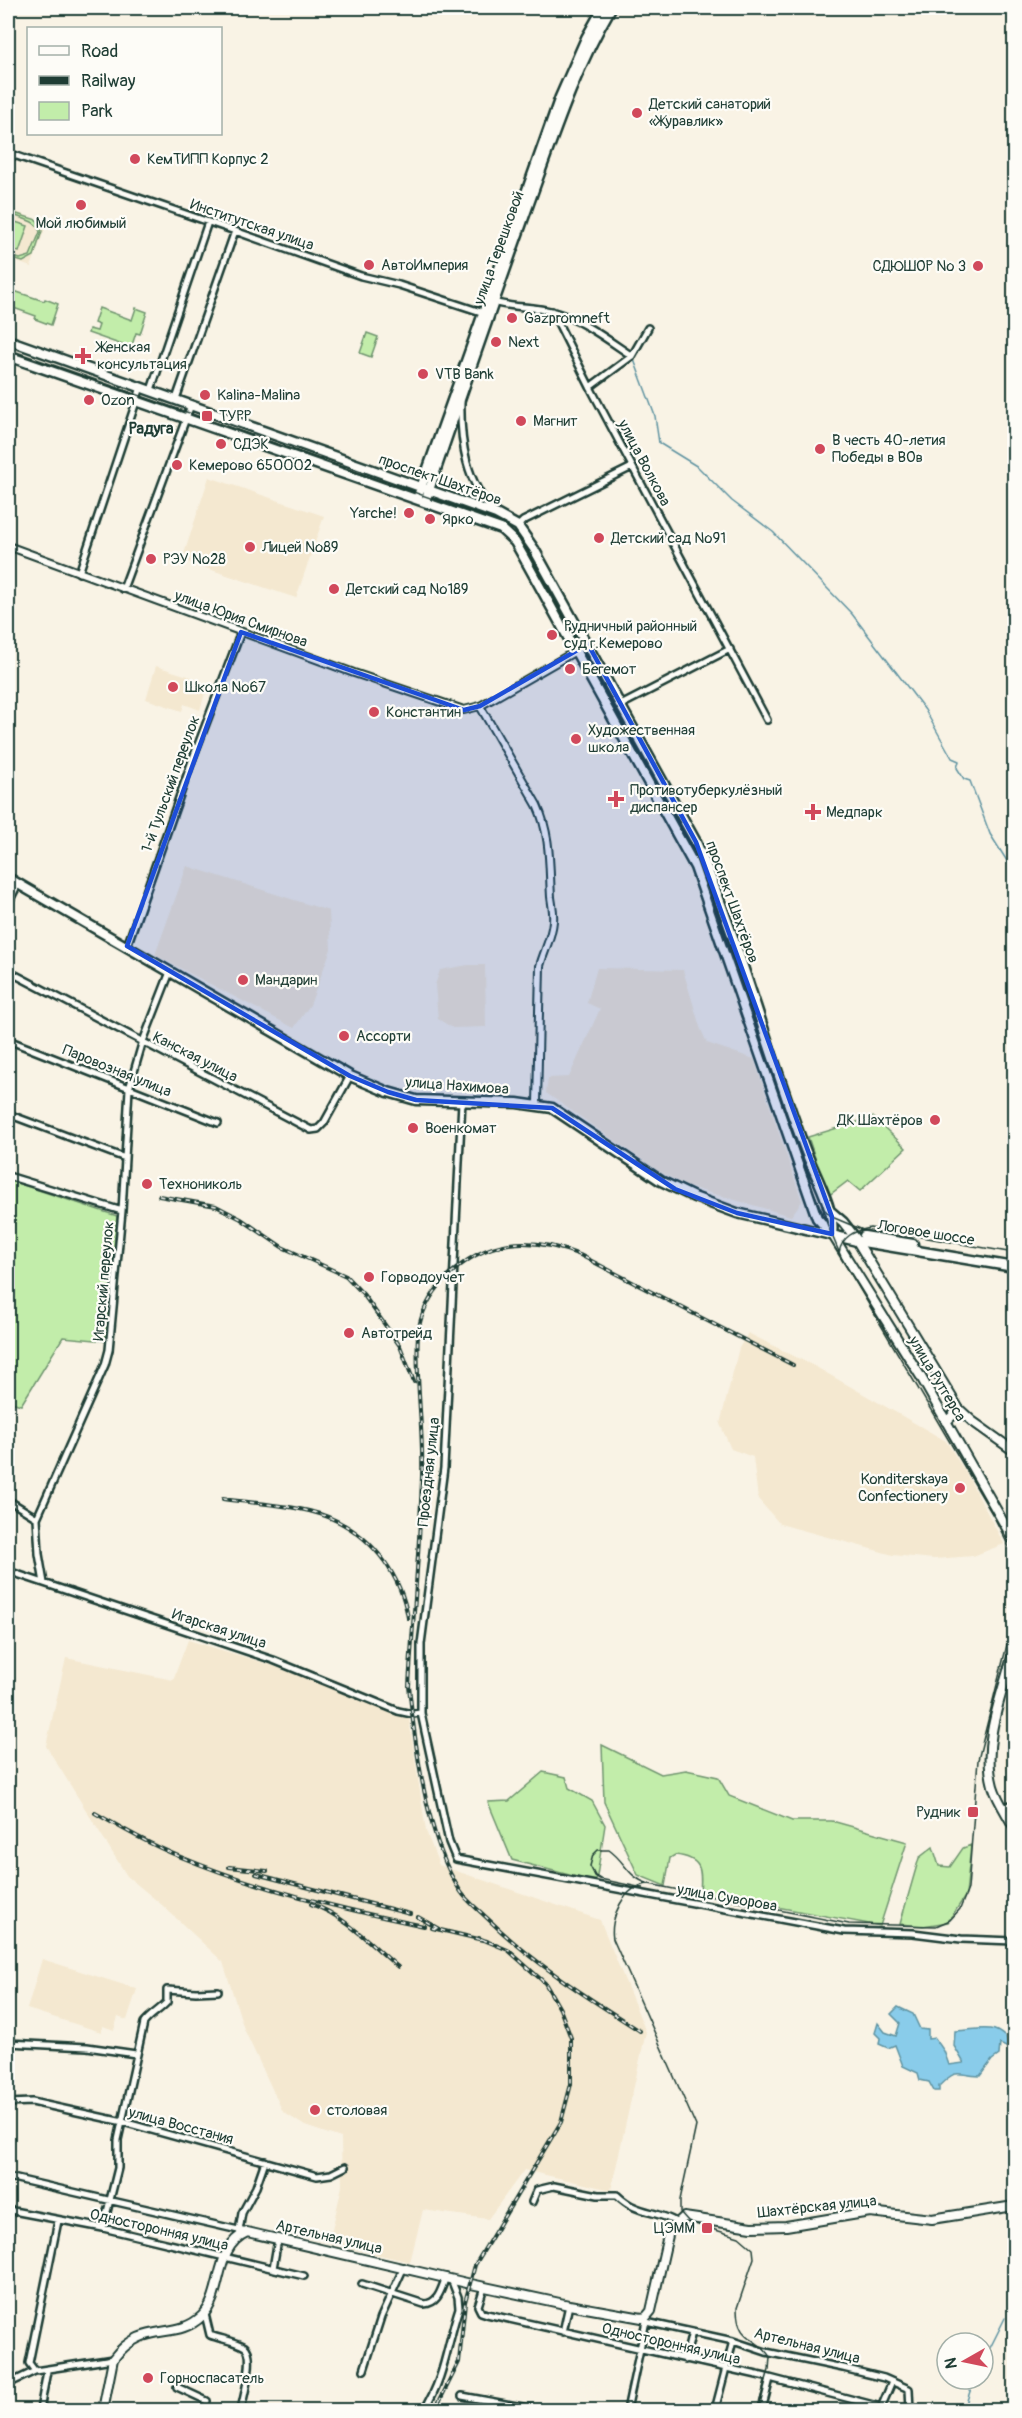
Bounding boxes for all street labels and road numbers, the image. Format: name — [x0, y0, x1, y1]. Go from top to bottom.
street label: улица Терешковой — [469, 188, 528, 309]
street label: Институтская улица — [188, 195, 316, 255]
street label: улица Волкова — [613, 416, 675, 510]
street label: проспект Шахтёров — [376, 450, 504, 510]
street label: улица Юрия Смирнова — [171, 586, 310, 652]
street label: 1-й Тульский переулок — [137, 713, 205, 855]
street label: проспект Шахтёров — [701, 838, 763, 966]
street label: Канская улица — [149, 1027, 241, 1087]
street label: Паровозная улица — [60, 1040, 174, 1102]
street label: улица Нахимова — [404, 1073, 509, 1099]
street label: Логовое шоссе — [875, 1216, 976, 1250]
street label: Игарский переулок — [89, 1220, 119, 1342]
street label: улица Рутгерса — [904, 1332, 970, 1425]
street label: Проездная улица — [414, 1416, 444, 1528]
street label: Игарская улица — [169, 1605, 269, 1653]
street label: улица Суворова — [675, 1880, 778, 1916]
street label: улица Восстания — [126, 2103, 236, 2149]
street label: Шахтёрская улица — [757, 2191, 877, 2223]
street label: Односторонняя улица — [88, 2205, 230, 2255]
street label: Артельная улица — [274, 2216, 384, 2258]
street label: Односторонняя улица — [600, 2319, 742, 2369]
street label: Артельная улица — [752, 2324, 862, 2368]

